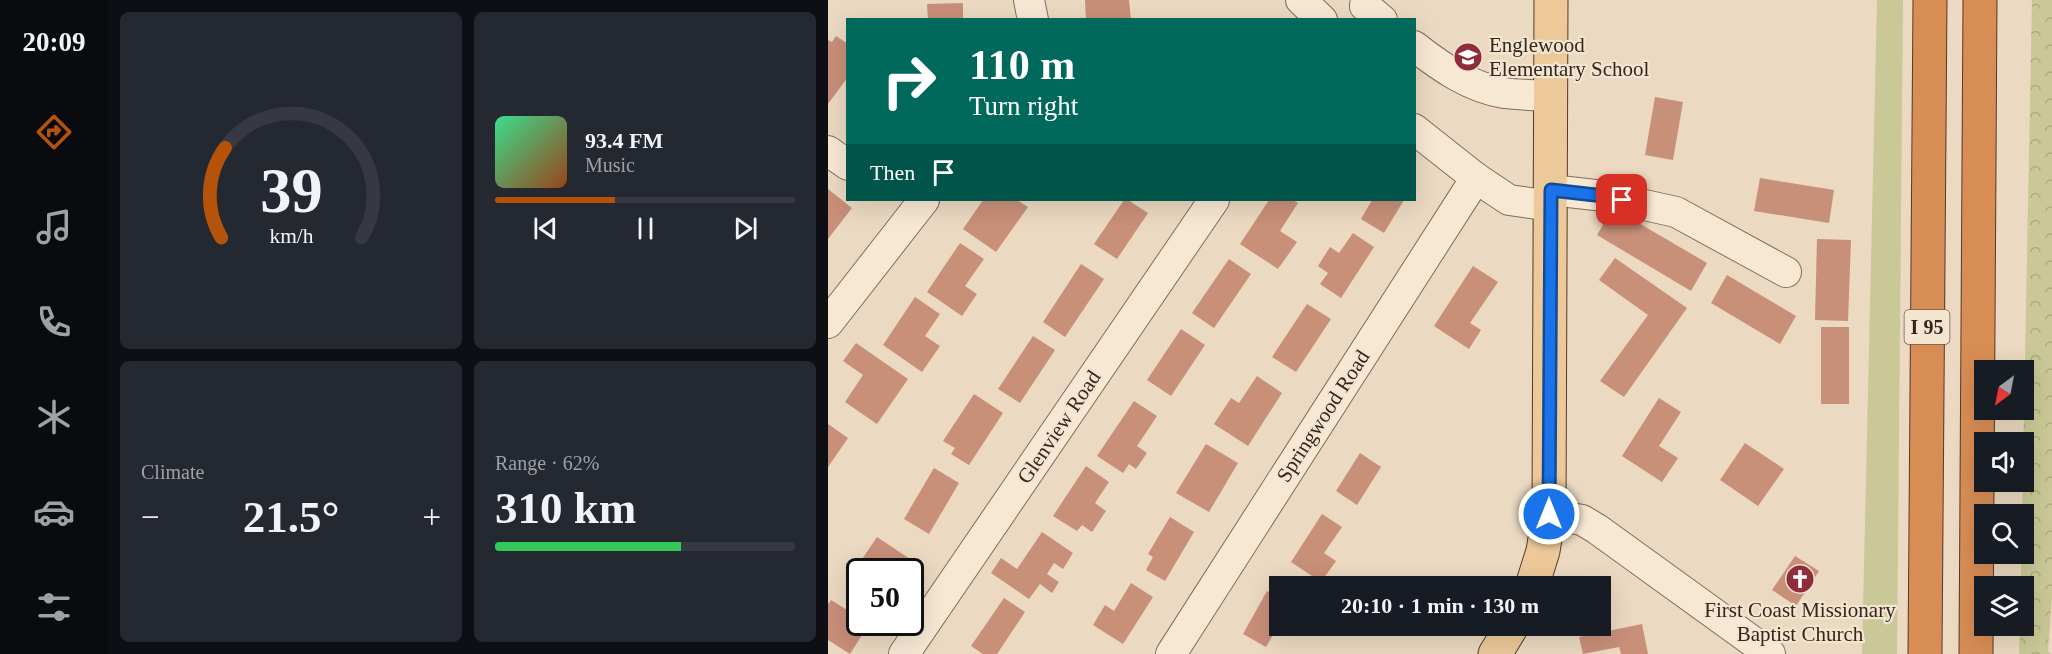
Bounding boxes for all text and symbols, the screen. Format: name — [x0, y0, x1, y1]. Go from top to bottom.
text: 20:09 — [23, 27, 86, 57]
place label: Englewood Elementary School — [1489, 33, 1650, 81]
school or university icon: Englewood Elementary School — [1452, 41, 1484, 73]
icon: right — [870, 42, 948, 120]
text: 110 m — [969, 42, 1075, 88]
text: Turn right — [969, 91, 1078, 121]
icon: directions — [33, 111, 75, 153]
text: 93.4 FM — [585, 128, 663, 153]
text: Music — [585, 154, 635, 176]
text: 39 — [260, 156, 322, 225]
icon: arrive — [927, 156, 960, 189]
text: Then — [870, 160, 915, 185]
pin — [1596, 174, 1647, 225]
icon: arrive — [1605, 183, 1638, 216]
icon: music — [33, 206, 75, 248]
icon: previous — [529, 212, 562, 245]
icon: pause — [629, 212, 662, 245]
icon: next — [729, 212, 762, 245]
text: km/h — [269, 224, 313, 248]
icon: phone — [33, 301, 75, 343]
road number: I 95 — [1904, 310, 1950, 344]
street label: Springwood Road — [1271, 345, 1375, 486]
north arrow — [1974, 360, 2034, 420]
map controls — [1974, 360, 2034, 636]
street label: Glenview Road — [1012, 365, 1106, 488]
icon: climate — [33, 396, 75, 438]
button: sound — [1974, 432, 2034, 492]
text: Range · 62% — [495, 452, 599, 474]
text: Climate — [141, 461, 204, 483]
position arrow — [1517, 482, 1581, 546]
text: 310 km — [495, 483, 636, 533]
icon: car — [33, 491, 75, 533]
text: 21.5° — [243, 492, 339, 542]
text: − — [141, 499, 160, 535]
text: + — [422, 499, 441, 535]
button: search — [1974, 504, 2034, 564]
speed limit sign: 50 — [846, 558, 924, 636]
church icon: First Coast Missionary Baptist Church — [1784, 563, 1816, 595]
button: layers — [1974, 576, 2034, 636]
icon: filters — [33, 586, 75, 628]
text: 20:10 · 1 min · 130 m — [1341, 593, 1539, 618]
place label: First Coast Missionary Baptist Church — [1704, 598, 1896, 646]

